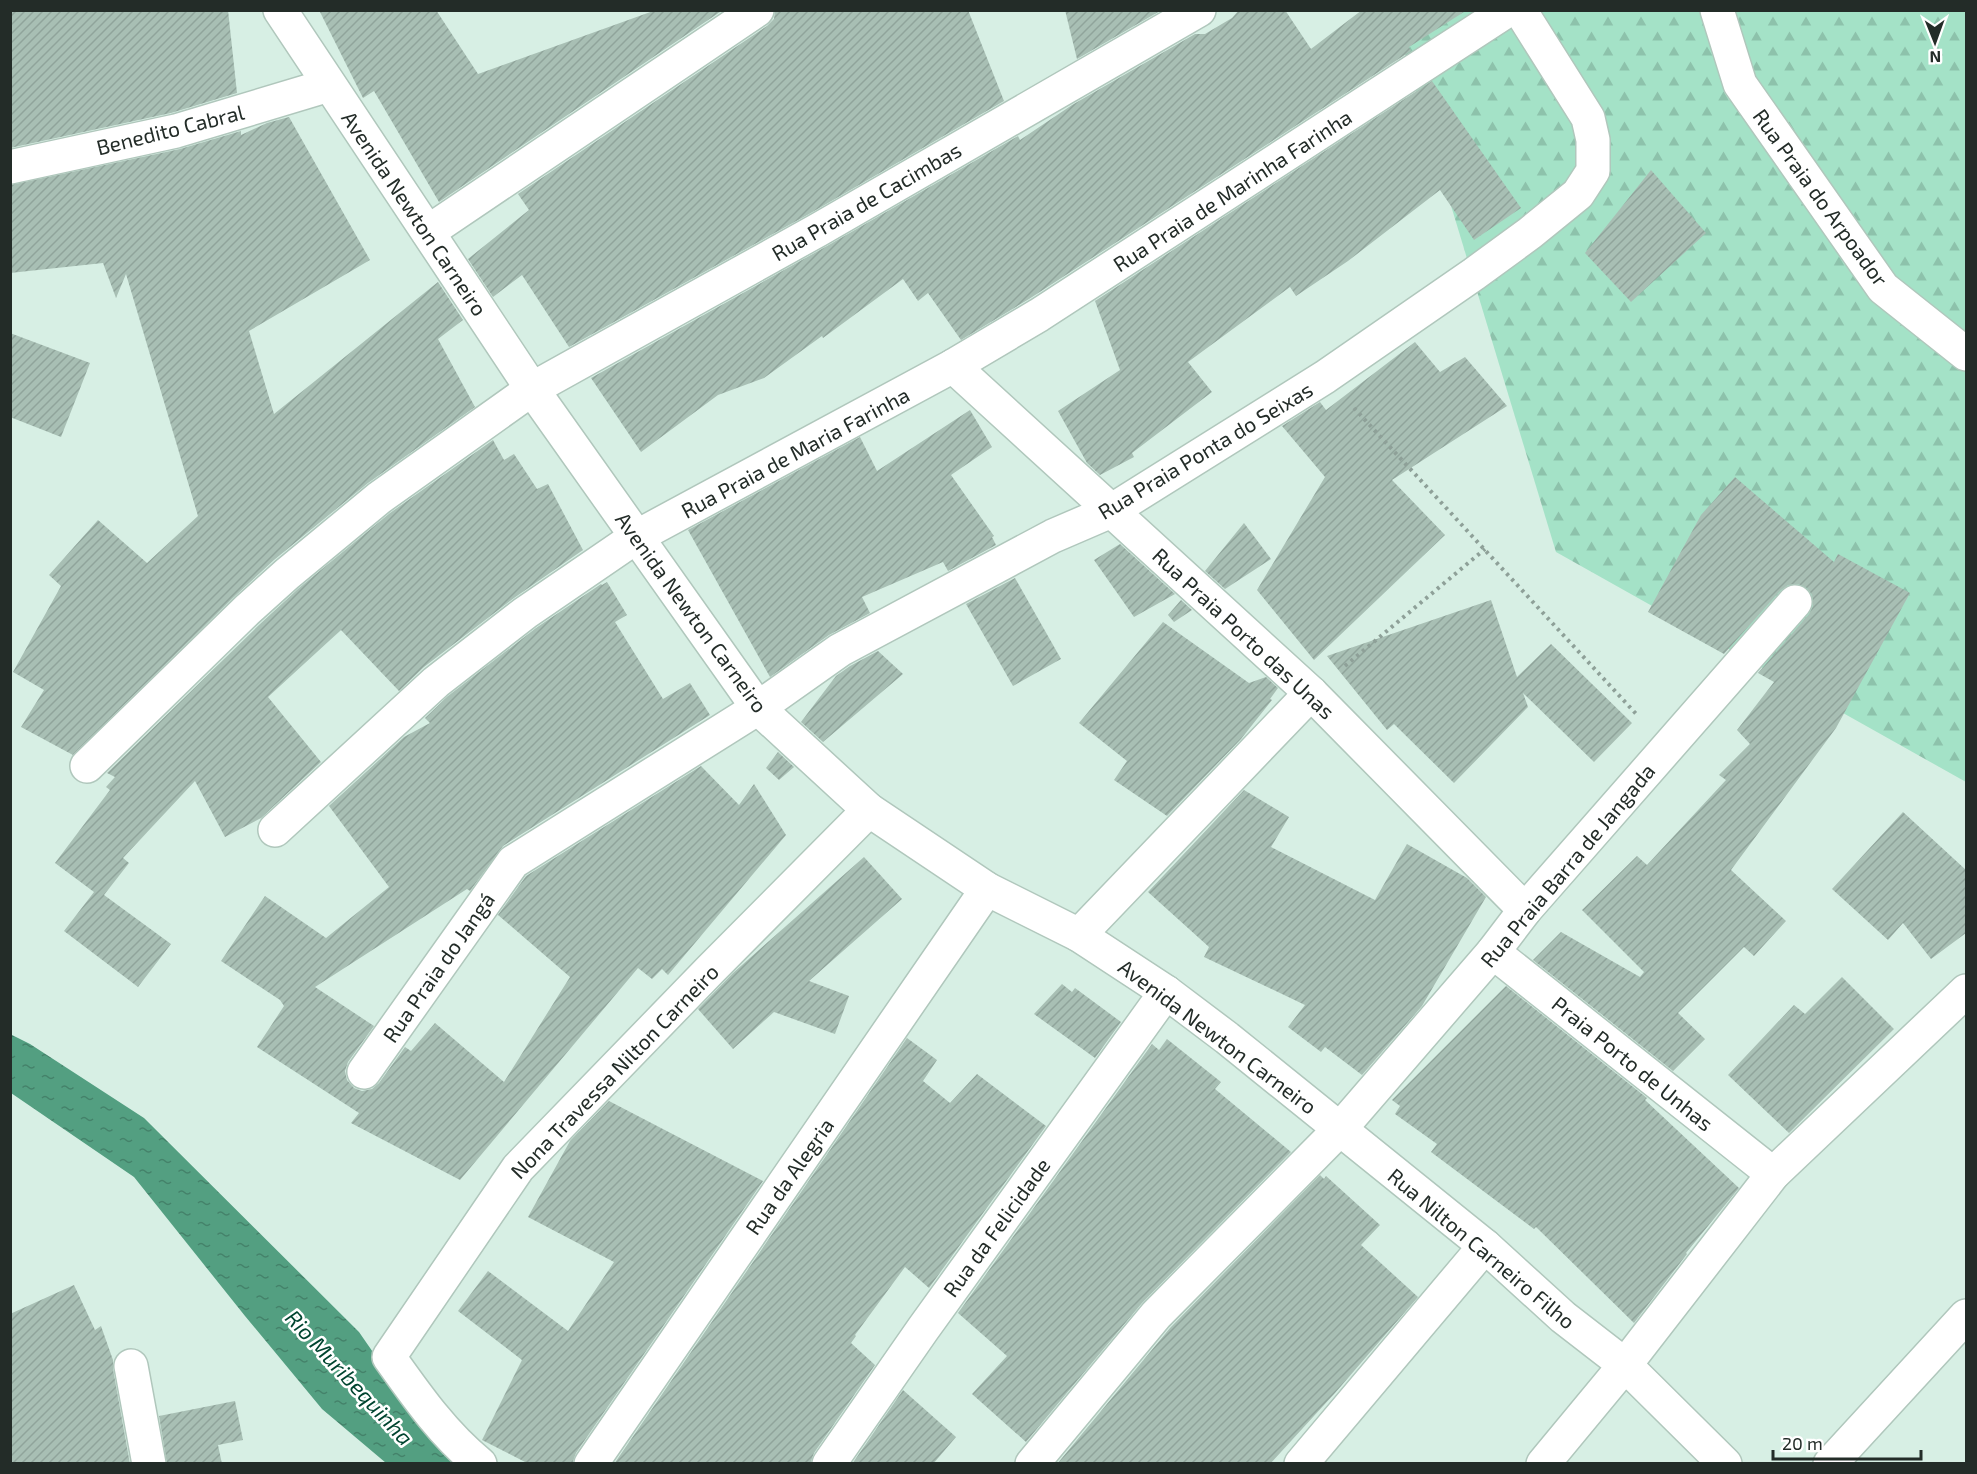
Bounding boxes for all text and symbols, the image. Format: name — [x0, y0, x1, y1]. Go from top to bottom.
north arrow — [1905, 12, 1965, 72]
text: N — [1929, 48, 1941, 67]
street label: Benedito Cabral — [94, 98, 247, 159]
street label: Rua Praia de Marinha Farinha — [1108, 104, 1356, 276]
street label: Rua Praia do Arpoador — [1748, 104, 1894, 291]
street label: Avenida Newton Carneiro — [337, 106, 493, 320]
street label: Rua Praia de Cacimbas — [767, 137, 965, 265]
street label: Rua Praia Ponta do Seixas — [1093, 376, 1317, 524]
street label: Rua Praia de Maria Farinha — [677, 381, 913, 523]
street label: Avenida Newton Carneiro — [611, 507, 773, 717]
street label: Rua Praia Porto das Unas — [1148, 542, 1340, 724]
street label: Rua Praia Barra de Jangada — [1475, 758, 1659, 972]
street label: Rua Praia do Jangá — [377, 887, 499, 1047]
street label: Avenida Newton Carneiro — [1114, 953, 1322, 1119]
street label: Nona Travessa Nilton Carneiro — [505, 959, 723, 1183]
street label: Praia Porto de Unhas — [1548, 990, 1718, 1136]
street label: Rua da Alegria — [740, 1113, 838, 1239]
street label: Rua da Felicidade — [937, 1153, 1055, 1301]
street label: Rua Nilton Carneiro Filho — [1383, 1162, 1581, 1334]
water label: Rio Muribequinha — [281, 1304, 419, 1450]
scale bar — [1773, 1423, 1922, 1461]
text: 20 m — [1782, 1432, 1823, 1454]

